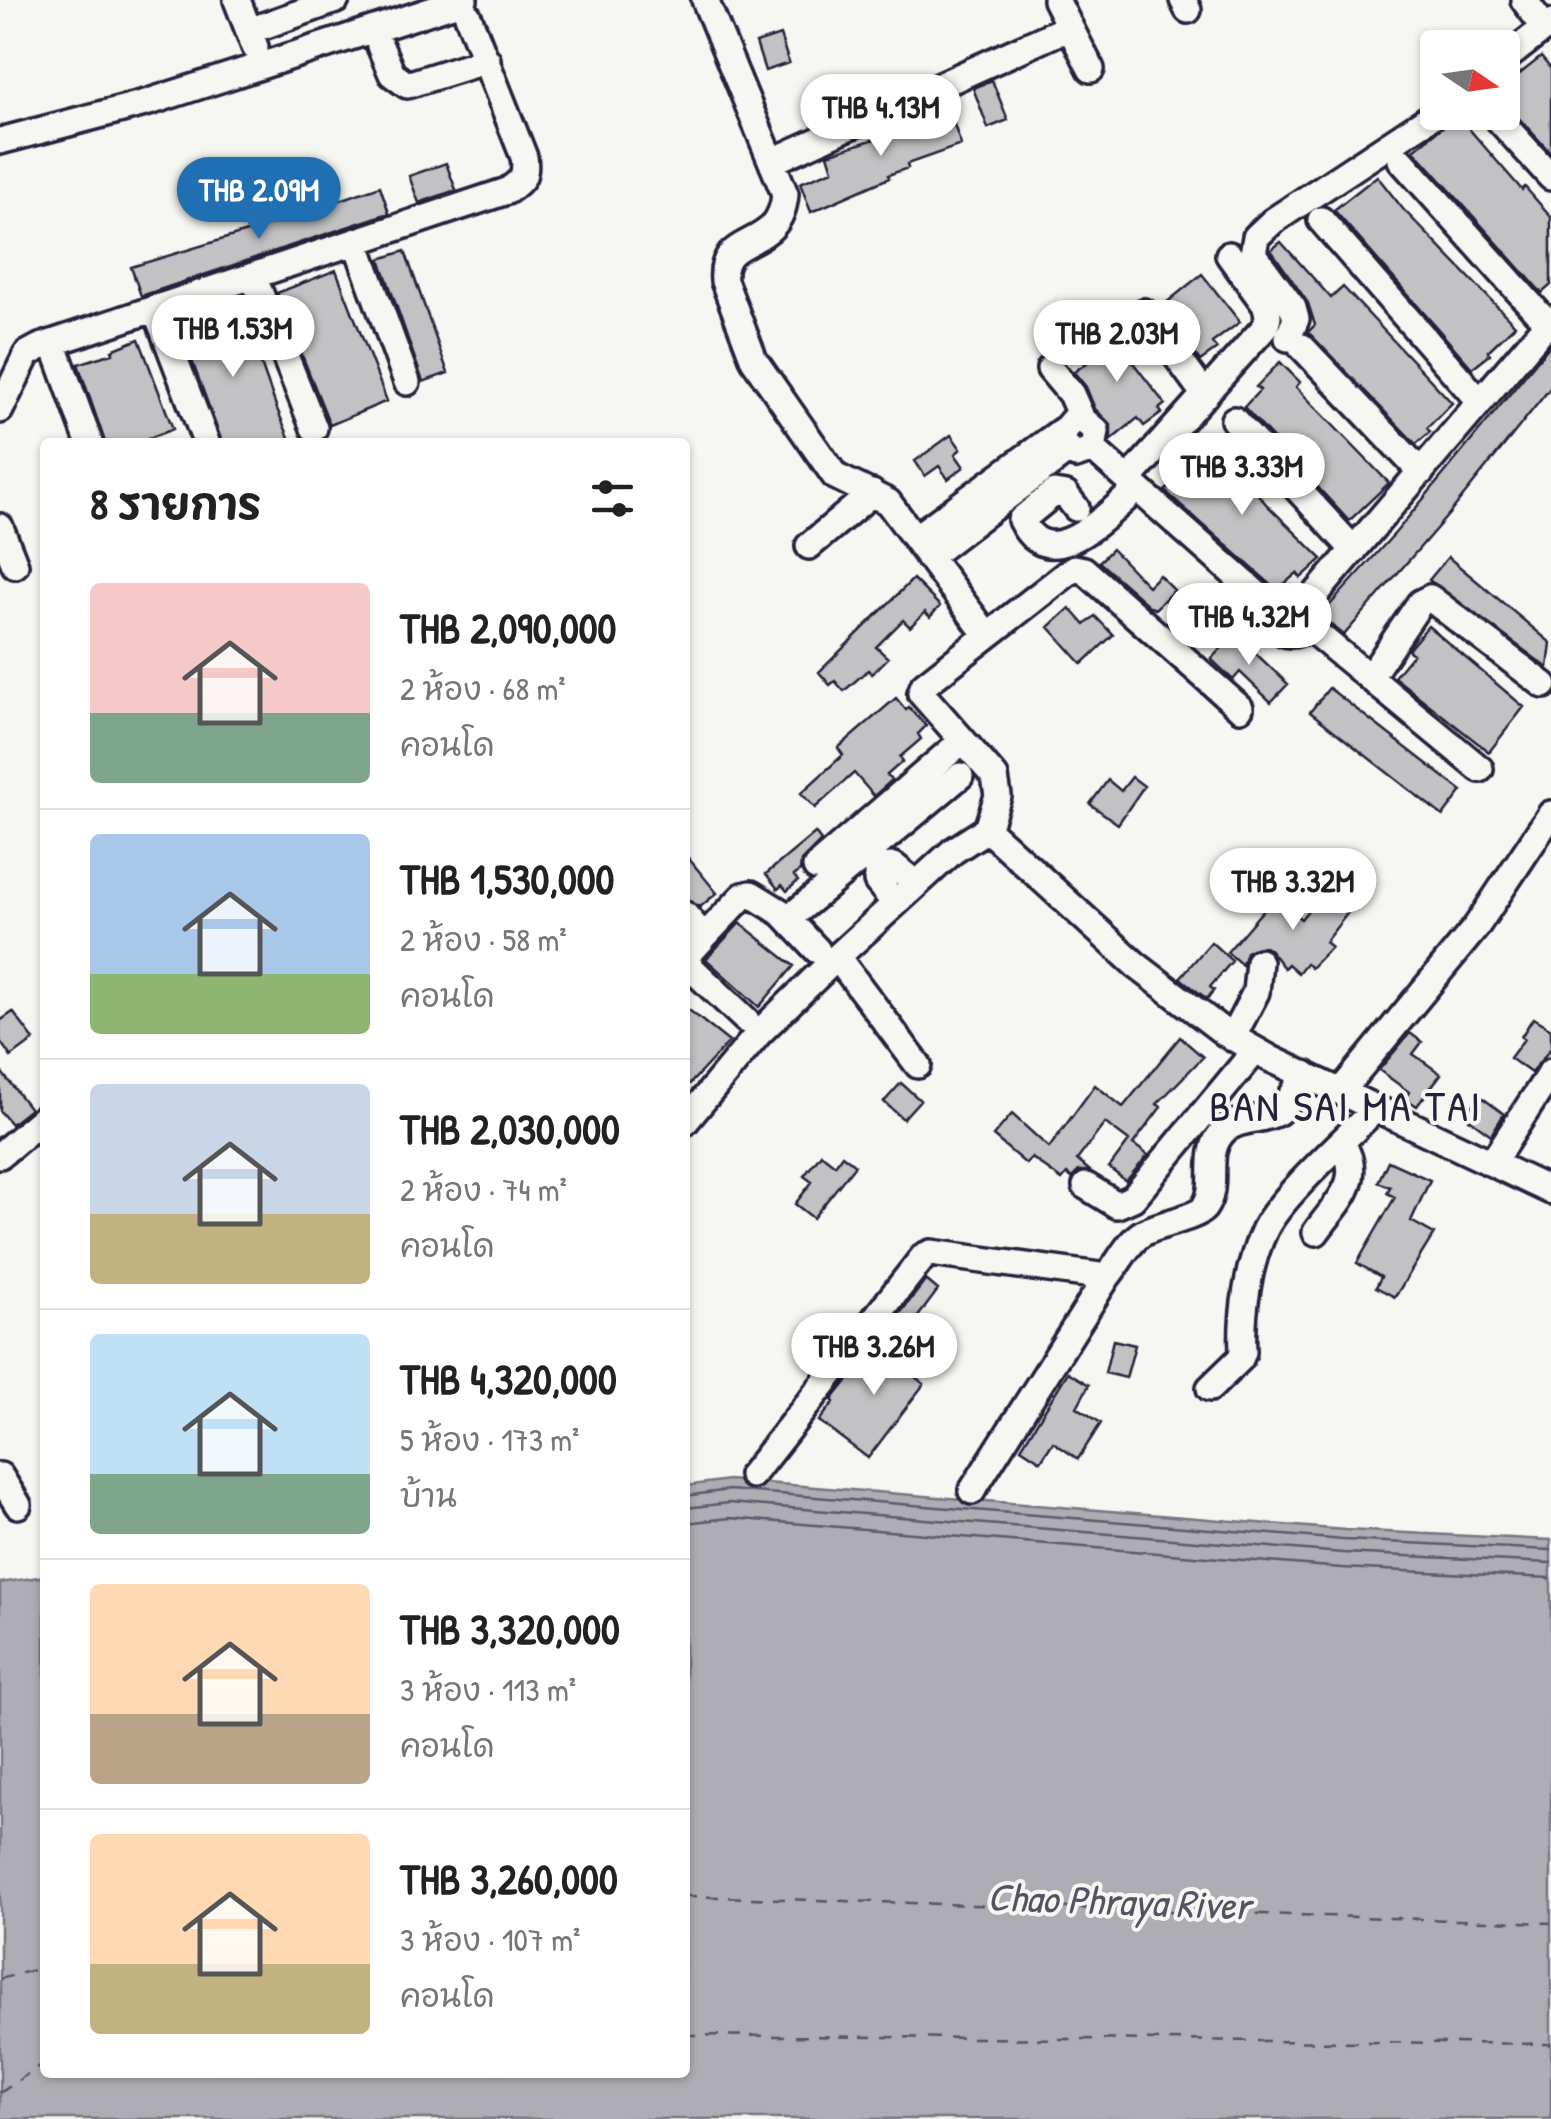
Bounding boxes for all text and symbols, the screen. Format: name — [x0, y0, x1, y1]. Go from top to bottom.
north arrow — [1420, 30, 1520, 130]
map controls — [1420, 30, 1520, 130]
pin: THB 4.13M — [767, 74, 995, 159]
text: THB 4.13M — [822, 85, 940, 128]
pin: THB 2.09M — [145, 157, 373, 242]
text: THB 2.09M — [199, 168, 319, 211]
pin: THB 1.53M — [119, 295, 347, 380]
pin: THB 2.03M — [1003, 300, 1231, 385]
text: THB 1.53M — [174, 306, 292, 349]
text: THB 2.03M — [1055, 311, 1179, 354]
pin: THB 3.33M — [1128, 433, 1356, 518]
text: THB 3.33M — [1181, 444, 1303, 487]
icon: filters — [585, 471, 640, 526]
text: 8 รายการ — [90, 475, 261, 532]
pin: THB 4.32M — [1135, 583, 1363, 668]
text: THB 4.32M — [1189, 594, 1309, 637]
text: THB 2,090,000 — [400, 599, 616, 656]
icon: home — [170, 623, 290, 743]
text: 2 ห้อง · 68 m² — [400, 667, 566, 710]
text: คอนโด — [400, 723, 494, 766]
pin: THB 3.32M — [1179, 848, 1407, 933]
text: THB 1,530,000 — [400, 850, 614, 907]
text: THB 3.32M — [1231, 859, 1355, 902]
icon: home — [170, 874, 290, 994]
text: 2 ห้อง · 58 m² — [400, 918, 567, 961]
text: คอนโด — [400, 974, 494, 1017]
district label: BAN SAI MA TAI — [1209, 1077, 1483, 1134]
text: THB 2,030,000 — [400, 1100, 620, 1157]
icon: home — [170, 1124, 290, 1244]
text: 2 ห้อง · 74 m² — [400, 1168, 567, 1211]
text: คอนโด — [400, 1224, 494, 1267]
pin: THB 3.26M — [760, 1313, 988, 1398]
text: THB 3.26M — [813, 1324, 935, 1367]
text: THB 4,320,000 — [400, 1350, 617, 1407]
icon: home — [170, 1374, 290, 1494]
text: 5 ห้อง · 173 m² — [400, 1418, 579, 1461]
text: บ้าน — [400, 1474, 457, 1517]
text: THB 3,320,000 — [400, 1600, 620, 1657]
icon: home — [170, 1624, 290, 1744]
text: 3 ห้อง · 113 m² — [400, 1668, 576, 1711]
text: คอนโด — [400, 1724, 494, 1767]
text: THB 3,260,000 — [400, 1850, 618, 1907]
water label: Chao Phraya River — [987, 1868, 1256, 1933]
icon: home — [170, 1874, 290, 1994]
text: 3 ห้อง · 107 m² — [400, 1918, 580, 1961]
text: คอนโด — [400, 1974, 494, 2017]

